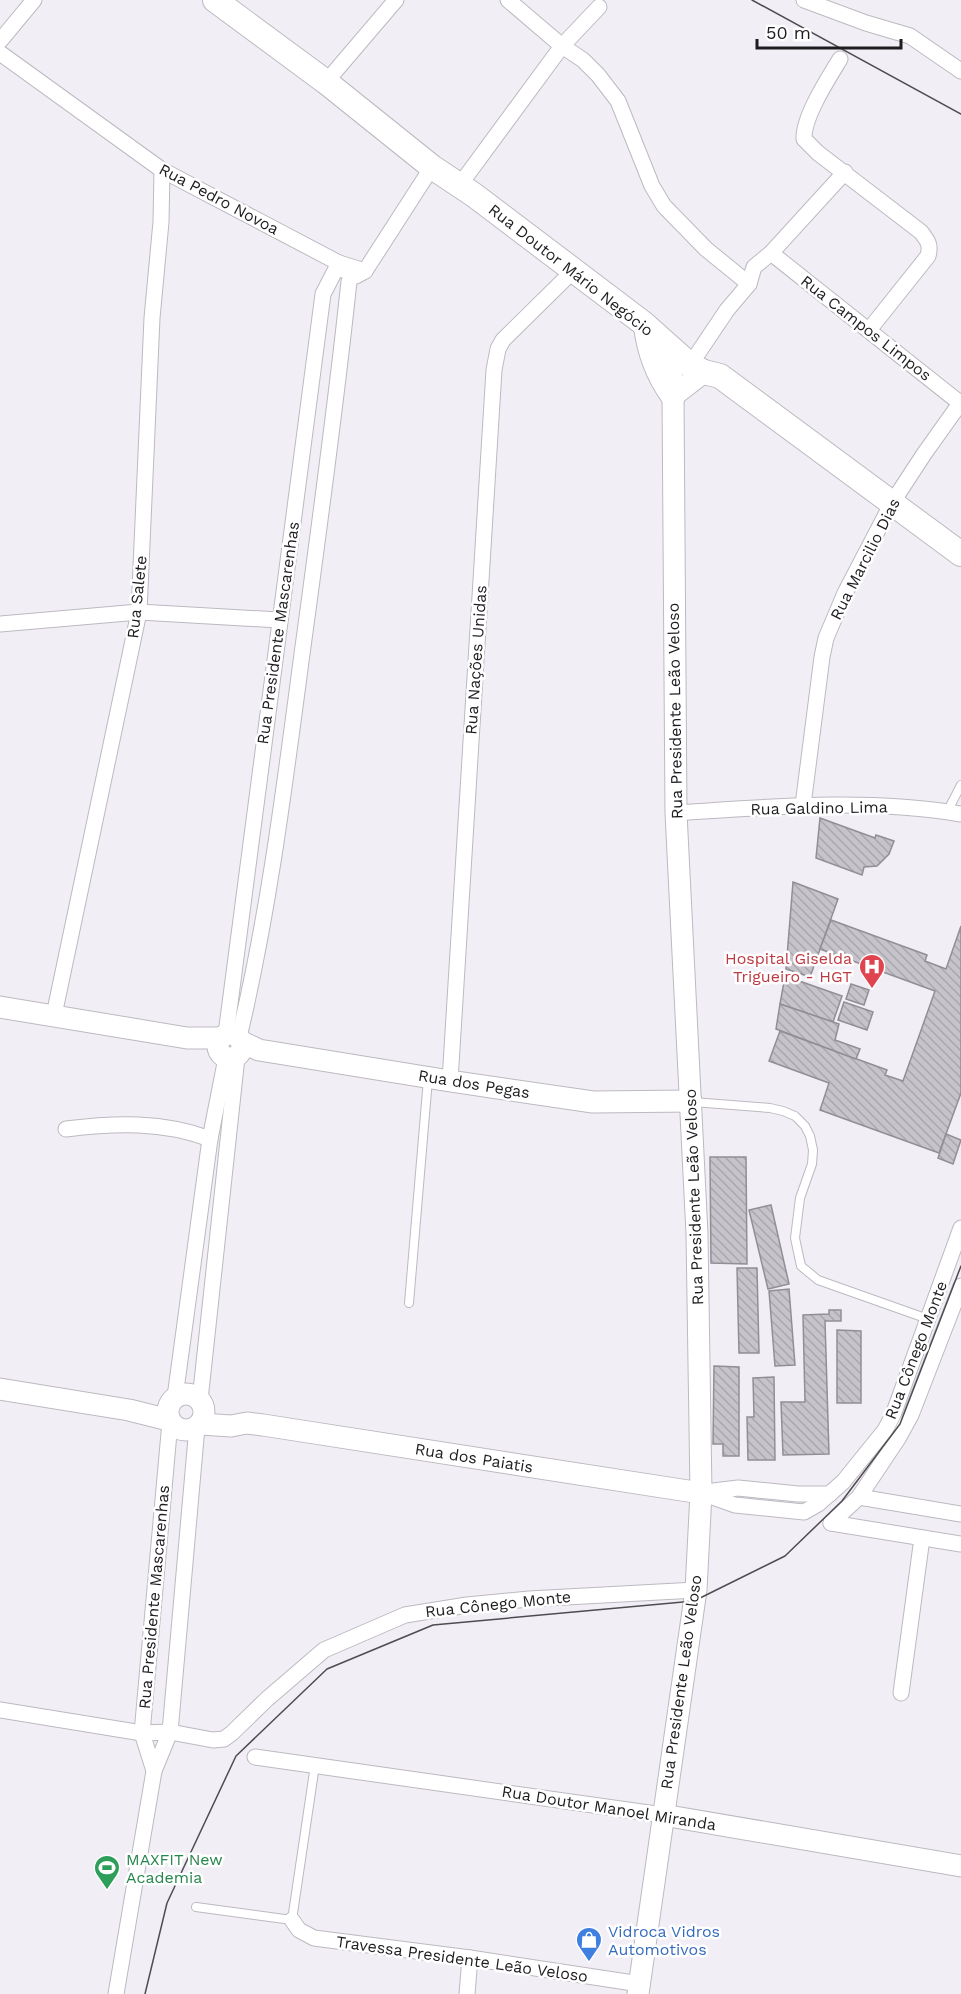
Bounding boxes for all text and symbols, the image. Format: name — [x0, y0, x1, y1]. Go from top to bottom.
scale bar — [757, 12, 901, 50]
text: 50 m — [766, 22, 811, 43]
street label: Rua Pedro Novoa — [156, 159, 282, 239]
street label: Rua Doutor Mário Negócio — [485, 200, 657, 340]
street label: Rua Campos Limpos — [797, 271, 935, 385]
street label: Rua Marcilio Dias — [826, 495, 904, 623]
street label: Rua Presidente Mascarenhas — [253, 520, 303, 746]
street label: Rua Salete — [123, 555, 151, 639]
street label: Rua Nações Unidas — [461, 585, 491, 735]
street label: Rua Presidente Leão Veloso — [664, 603, 686, 819]
street label: Rua Galdino Lima — [750, 797, 888, 819]
place label: Hospital Giselda Trigueiro - HGT — [725, 949, 852, 986]
hospital icon: Hospital Giselda Trigueiro - HGT — [857, 952, 887, 990]
street label: Rua dos Pegas — [417, 1066, 531, 1102]
street label: Rua Presidente Leão Veloso — [681, 1089, 707, 1305]
street label: Rua Cônego Monte — [881, 1278, 951, 1422]
street label: Rua dos Paiatis — [414, 1439, 534, 1477]
street label: Rua Presidente Mascarenhas — [135, 1484, 173, 1710]
street label: Rua Presidente Leão Veloso — [657, 1574, 705, 1790]
street label: Rua Cônego Monte — [424, 1587, 572, 1621]
street label: Rua Doutor Manoel Miranda — [500, 1782, 718, 1834]
place label: MAXFIT New Academia — [126, 1850, 223, 1887]
sports icon: MAXFIT New Academia — [92, 1853, 122, 1891]
place label: Vidroca Vidros Automotivos — [608, 1922, 720, 1959]
shop icon: Vidroca Vidros Automotivos — [574, 1925, 604, 1963]
street label: Travessa Presidente Leão Veloso — [335, 1932, 589, 1986]

